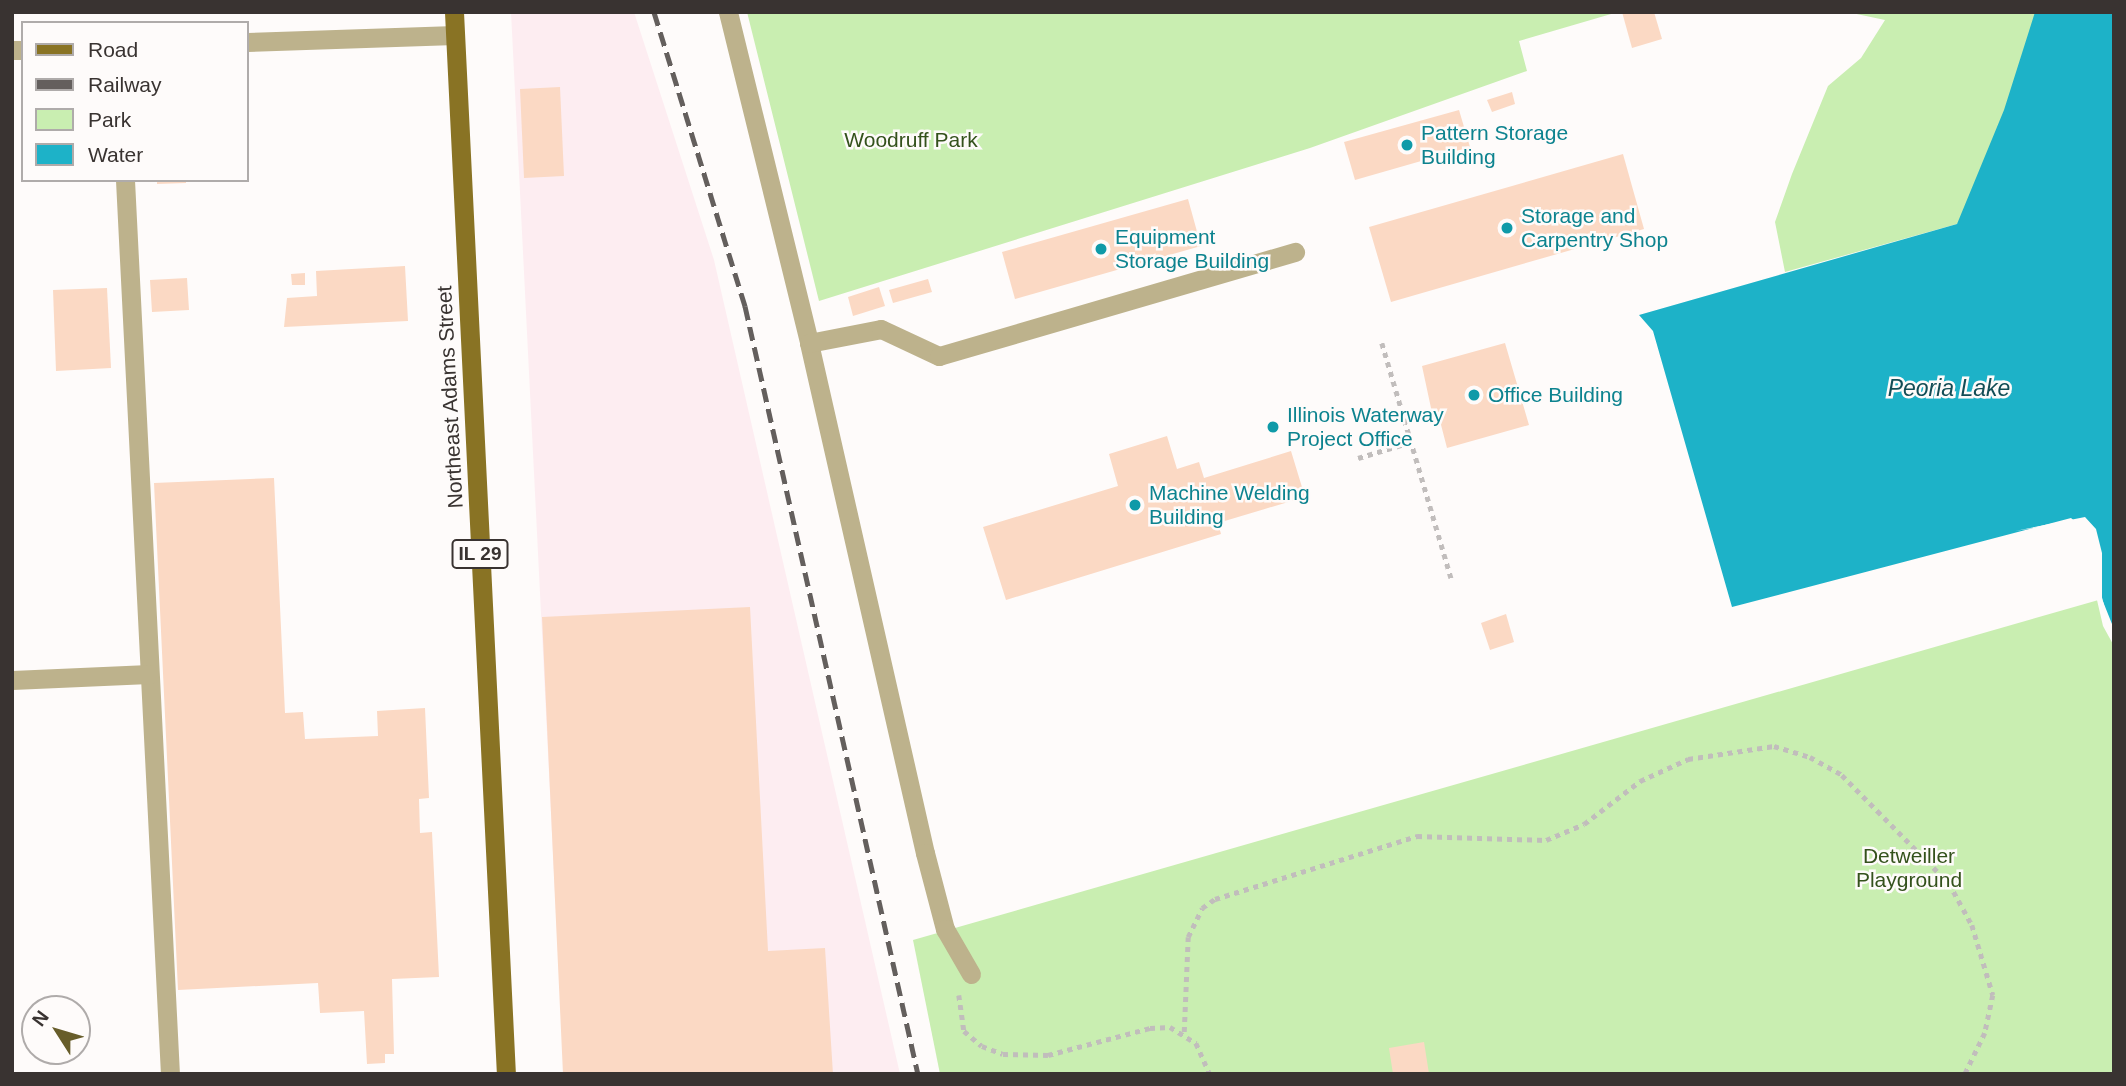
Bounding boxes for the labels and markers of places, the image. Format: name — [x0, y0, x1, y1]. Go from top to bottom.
place label: Pattern Storage Building — [1421, 120, 1568, 170]
marker: Pattern Storage Building — [1399, 137, 1415, 153]
place label: Storage and Carpentry Shop — [1521, 203, 1668, 253]
marker: Storage and Carpentry Shop — [1499, 220, 1515, 236]
place label: Equipment Storage Building — [1115, 224, 1269, 274]
marker: Equipment Storage Building — [1093, 241, 1109, 257]
place label: Office Building — [1488, 382, 1623, 408]
marker: Office Building — [1466, 387, 1482, 403]
place label: Illinois Waterway Project Office — [1287, 402, 1444, 452]
marker: Illinois Waterway Project Office — [1265, 419, 1281, 435]
place label: Machine Welding Building — [1149, 480, 1310, 530]
marker: Machine Welding Building — [1127, 497, 1143, 513]

